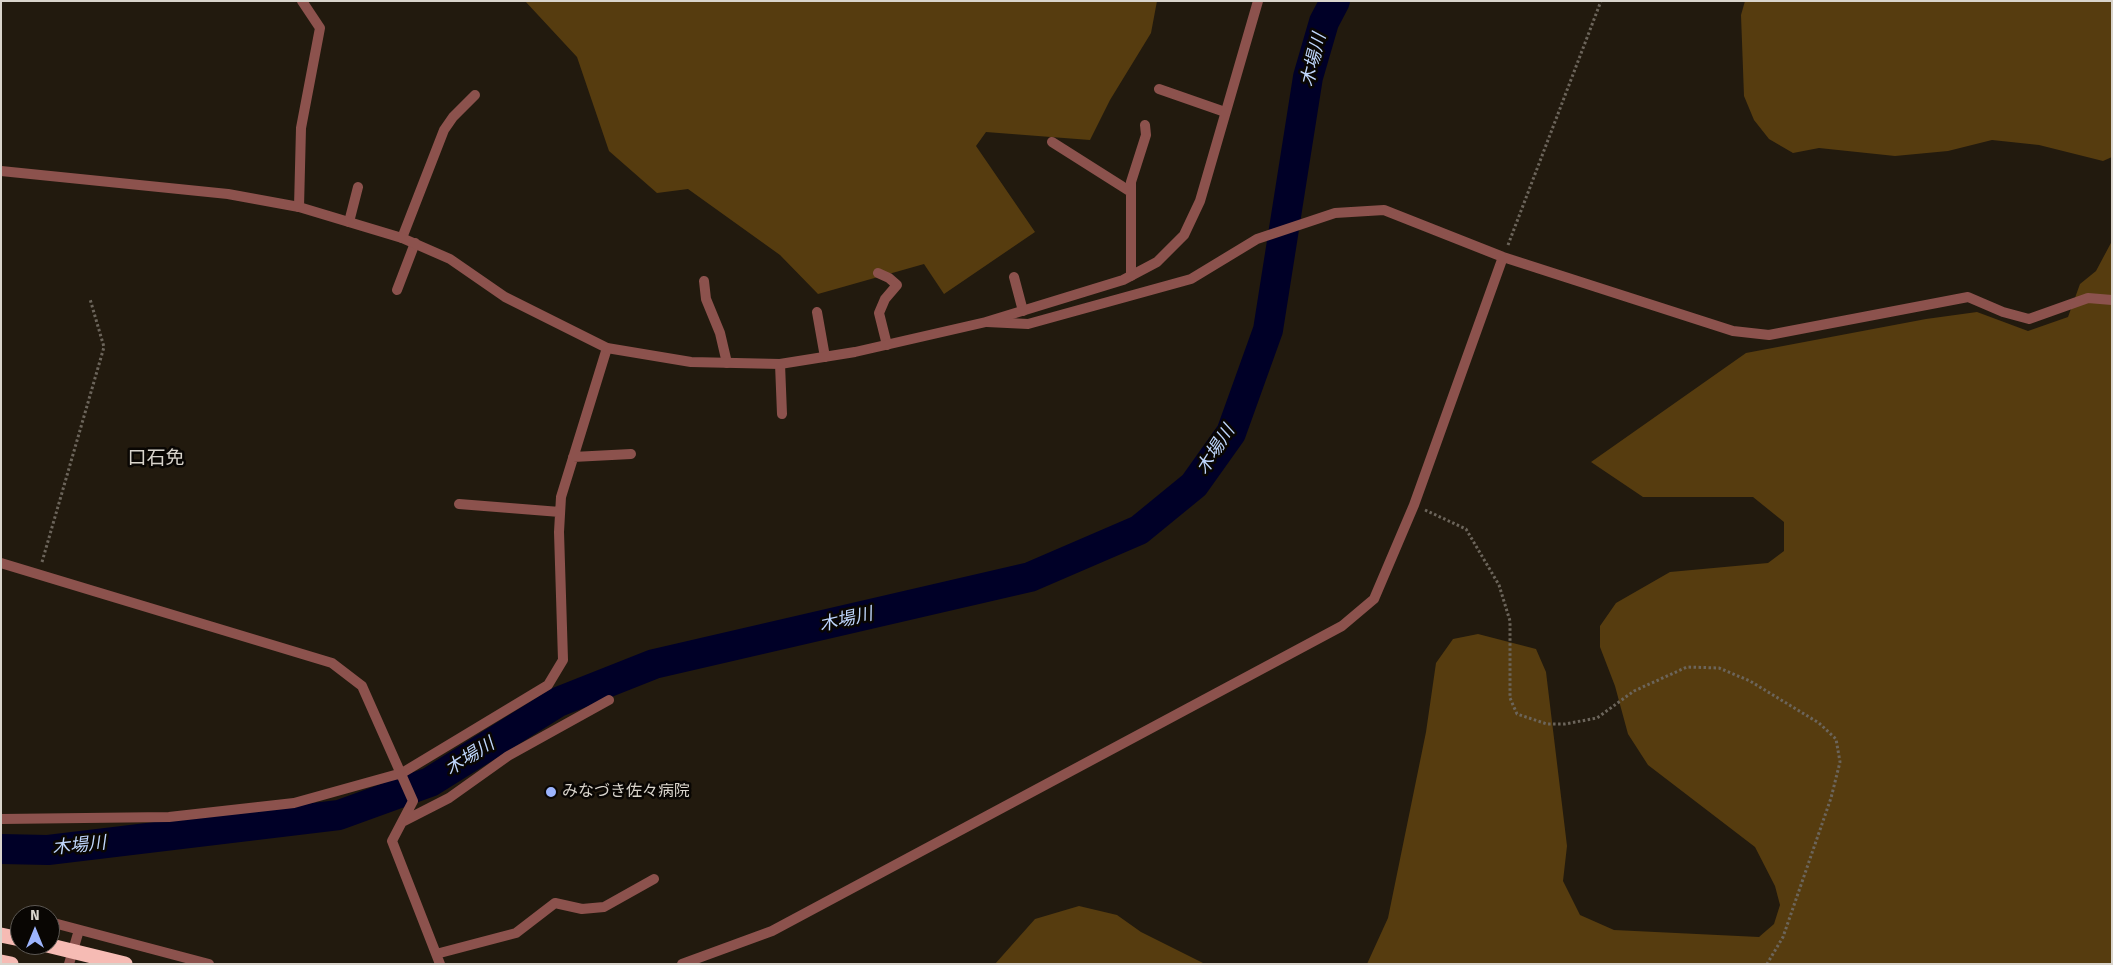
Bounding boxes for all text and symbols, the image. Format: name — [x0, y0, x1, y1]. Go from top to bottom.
water label: 木場川 — [1297, 31, 1331, 89]
water label: 木場川 — [1192, 421, 1240, 479]
district label: 口石免 — [128, 448, 184, 470]
water label: 木場川 — [817, 603, 875, 637]
water label: 木場川 — [441, 734, 499, 780]
place label: みなづき佐々病院 — [562, 782, 690, 802]
marker: みなづき佐々病院 — [544, 785, 558, 799]
water label: 木場川 — [51, 832, 107, 860]
north arrow — [10, 905, 60, 955]
text: N — [30, 907, 40, 924]

